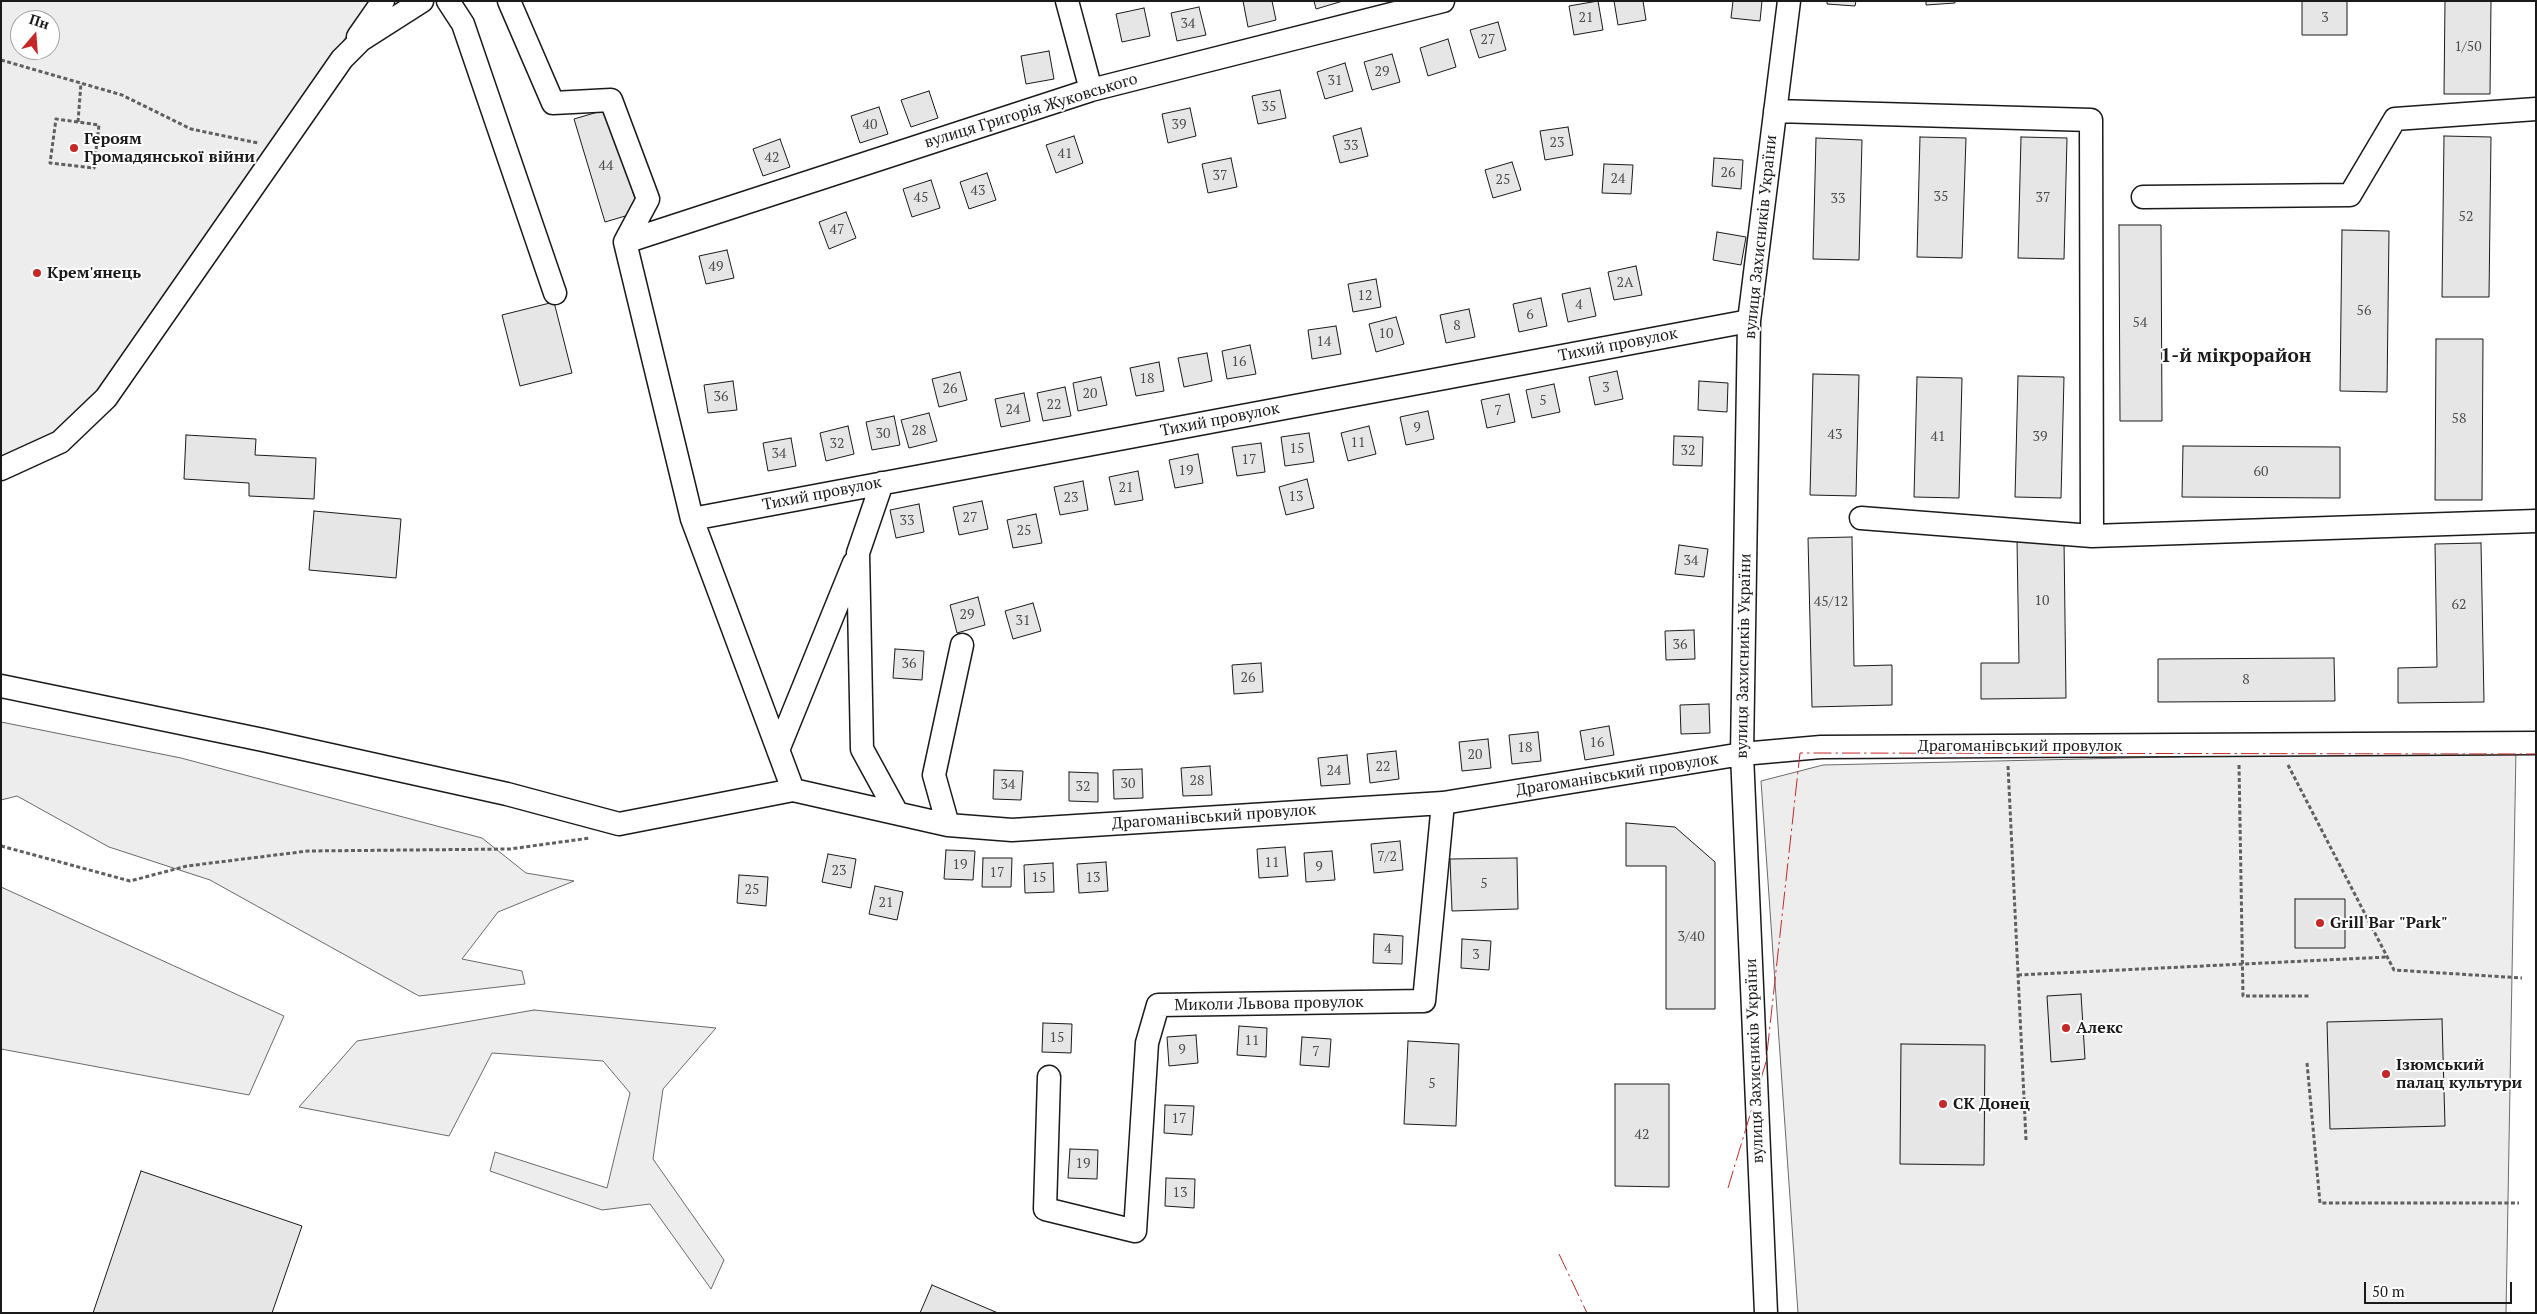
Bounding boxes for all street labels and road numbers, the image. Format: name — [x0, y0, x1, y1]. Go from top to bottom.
street label: вулиця Григорія Жуковського — [922, 69, 1140, 153]
street label: вулиця Захисників України — [1741, 134, 1781, 340]
street label: Тихий провулок — [1557, 324, 1679, 366]
street label: Тихий провулок — [1159, 399, 1281, 441]
street label: Тихий провулок — [761, 473, 883, 515]
street label: вулиця Захисників України — [1733, 553, 1755, 759]
street label: Драгоманівський провулок — [1918, 736, 2122, 756]
street label: Драгоманівський провулок — [1515, 750, 1719, 800]
street label: Драгоманівський провулок — [1111, 800, 1317, 834]
street label: вулиця Захисників України — [1742, 958, 1768, 1164]
street label: Миколи Львова провулок — [1174, 993, 1364, 1015]

